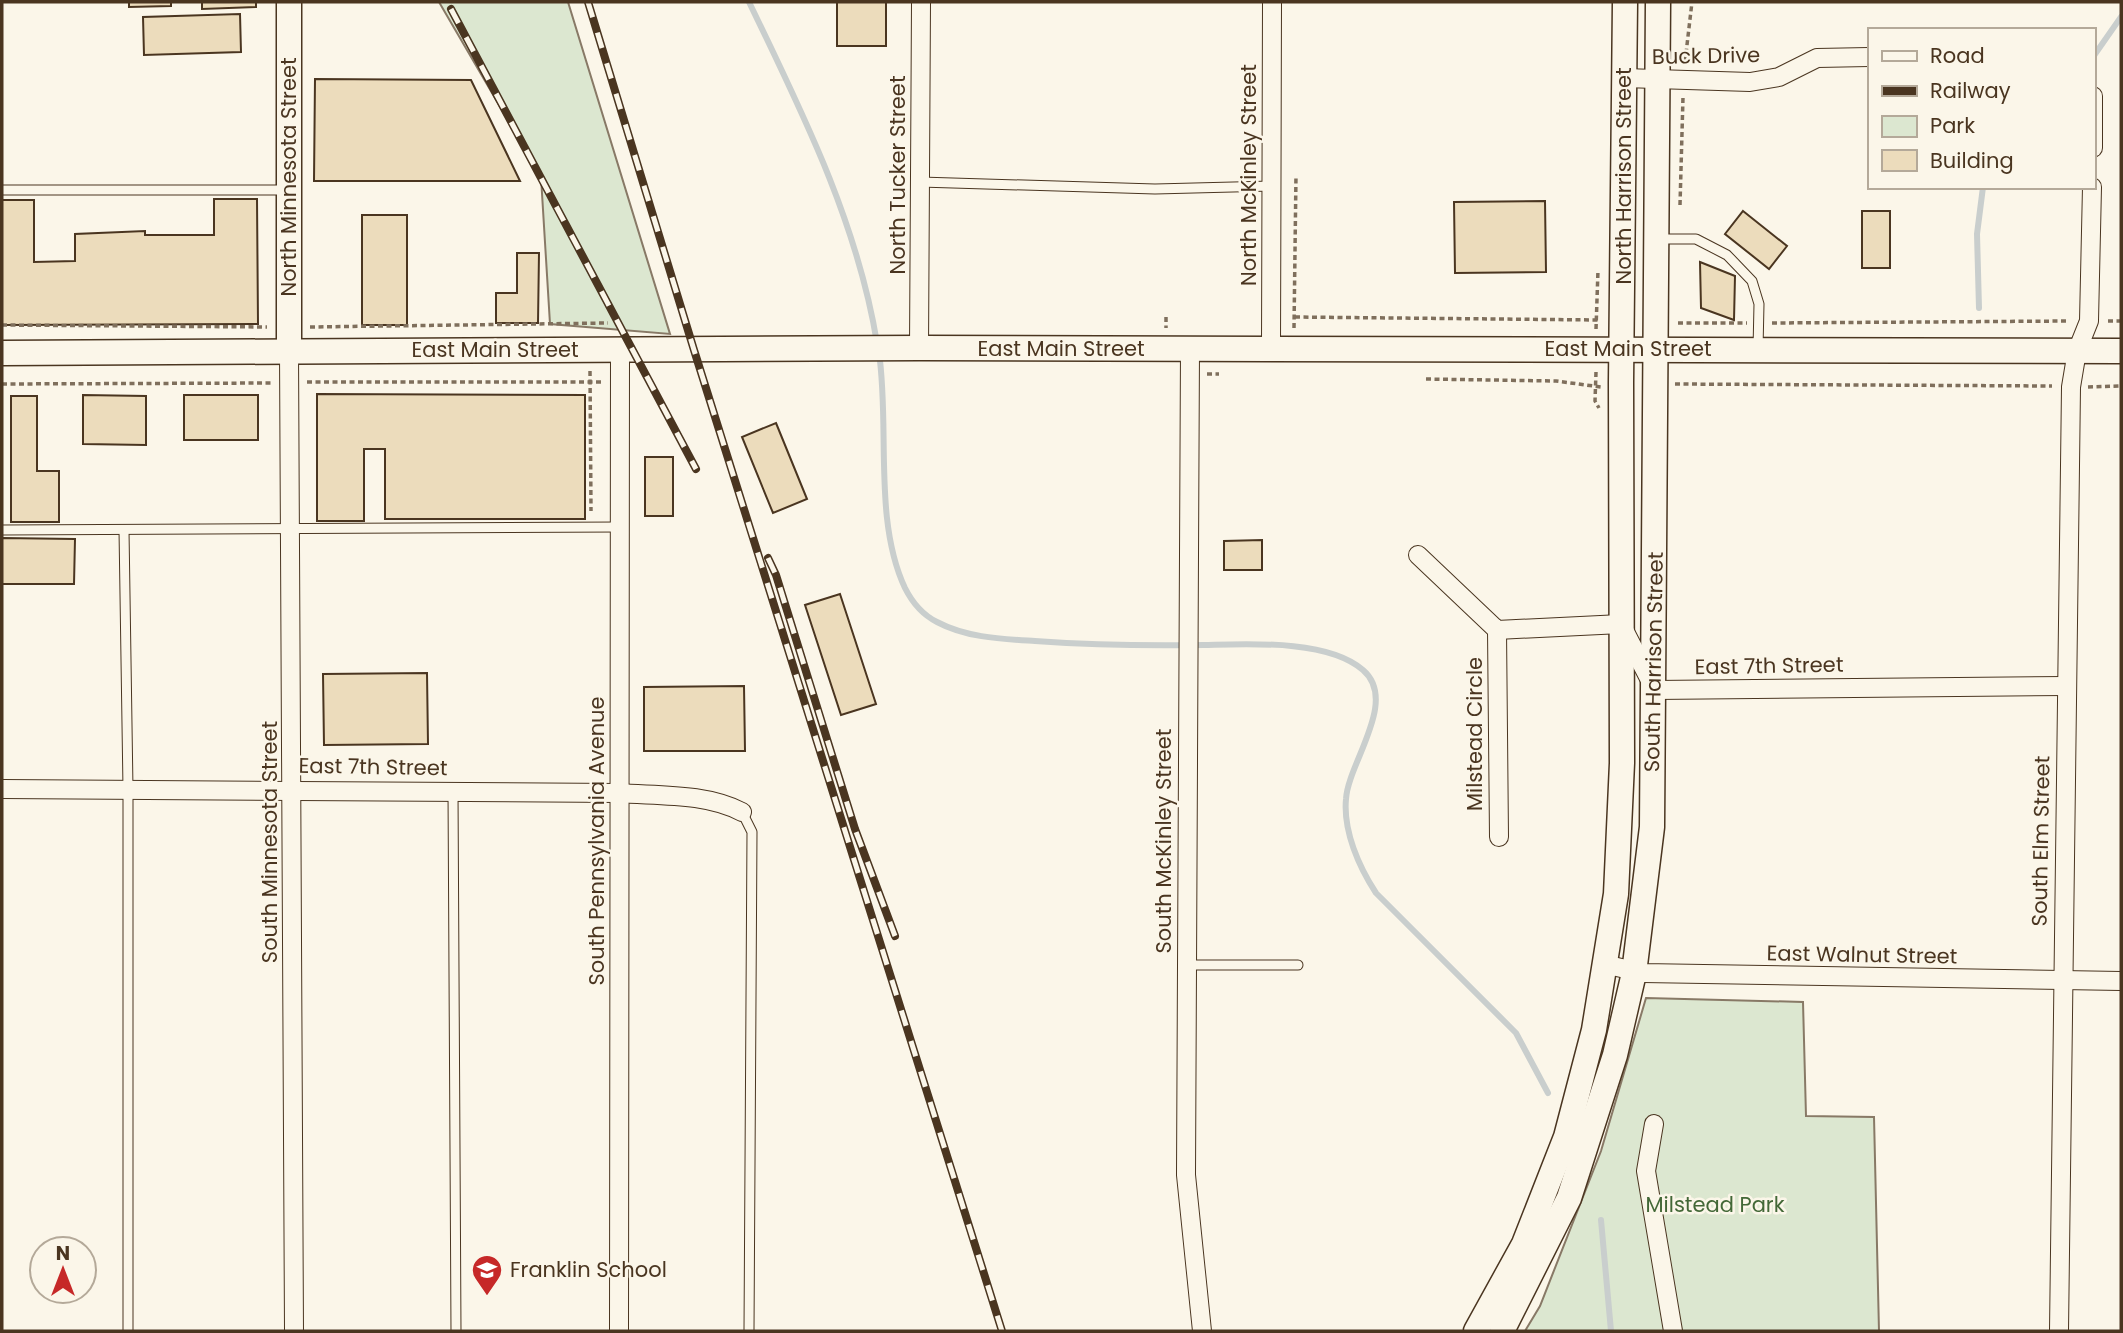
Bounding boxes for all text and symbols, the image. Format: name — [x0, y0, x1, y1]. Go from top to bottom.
legend — [1868, 28, 2095, 189]
street label: Buck Drive — [1652, 40, 1760, 71]
text: Road — [1930, 41, 1985, 70]
street label: North Minnesota Street — [274, 57, 303, 297]
street label: North McKinley Street — [1234, 64, 1263, 286]
street label: North Harrison Street — [1609, 67, 1638, 285]
street label: North Tucker Street — [883, 75, 912, 275]
text: Railway — [1930, 76, 2011, 105]
text: Park — [1930, 111, 1975, 140]
text: Building — [1930, 146, 2014, 175]
street label: East Main Street — [977, 334, 1145, 363]
street label: East Main Street — [1544, 334, 1712, 363]
street label: East Main Street — [411, 335, 579, 364]
street label: South Harrison Street — [1637, 552, 1670, 772]
street label: East 7th Street — [1694, 650, 1844, 681]
street label: Milstead Circle — [1460, 657, 1489, 811]
street label: South Pennsylvania Avenue — [582, 696, 611, 986]
street label: South Minnesota Street — [255, 721, 284, 963]
street label: South McKinley Street — [1149, 728, 1178, 954]
street label: East 7th Street — [298, 751, 448, 782]
street label: South Elm Street — [2025, 755, 2056, 927]
street label: East Walnut Street — [1766, 938, 1958, 971]
park label: Milstead Park — [1645, 1190, 1785, 1219]
north arrow — [28, 1235, 98, 1305]
text: N — [56, 1240, 70, 1267]
school or university icon: Franklin School — [470, 1253, 504, 1297]
place label: Franklin School — [510, 1255, 667, 1284]

